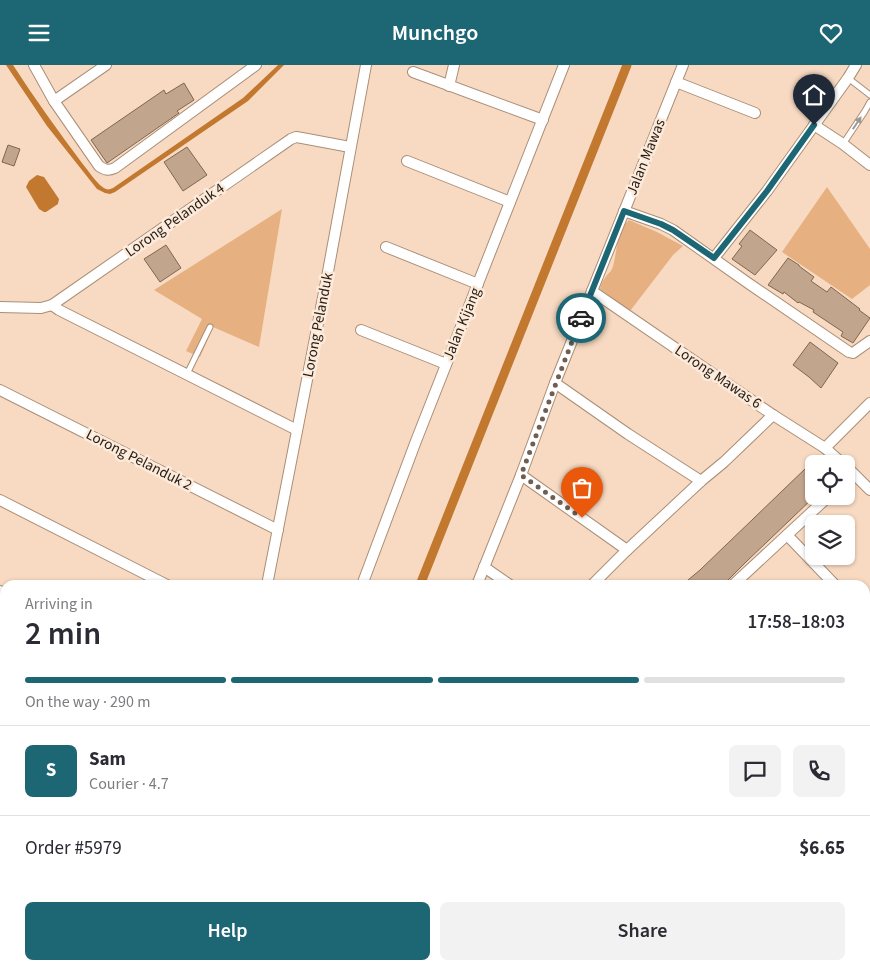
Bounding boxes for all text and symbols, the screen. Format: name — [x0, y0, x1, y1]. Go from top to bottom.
text: Munchgo — [392, 17, 478, 49]
icon: menu — [25, 19, 53, 47]
icon: heart — [817, 19, 845, 47]
pin — [793, 74, 835, 125]
icon: home — [800, 81, 828, 109]
street label: Jalan Mawas — [621, 116, 671, 198]
one-way arrow — [852, 116, 862, 130]
street label: Lorong Pelanduk 4 — [121, 178, 229, 262]
street label: Lorong Pelanduk — [298, 270, 339, 379]
street label: Jalan Kijang — [438, 284, 486, 364]
courier — [556, 293, 606, 343]
icon: car — [567, 304, 595, 332]
street label: Lorong Mawas 6 — [670, 340, 766, 414]
street label: Lorong Pelanduk 2 — [82, 424, 196, 496]
map controls — [805, 455, 855, 565]
button: locate — [805, 455, 855, 505]
pin — [561, 467, 603, 518]
icon: bag — [568, 474, 596, 502]
button: layers — [805, 515, 855, 565]
text: Arriving in — [25, 593, 93, 615]
text: 17:58–18:03 — [747, 609, 845, 636]
text: 2 min — [25, 611, 101, 657]
text: On the way · 290 m — [25, 691, 150, 713]
button: chat — [729, 745, 781, 797]
button: phone — [793, 745, 845, 797]
text: Sam — [89, 746, 126, 773]
text: S — [46, 757, 56, 784]
text: Courier · 4.7 — [89, 773, 169, 795]
text: Order #5979 — [25, 835, 122, 862]
text: $6.65 — [799, 835, 845, 862]
button: Help — [25, 902, 430, 960]
button: Share — [440, 902, 845, 960]

